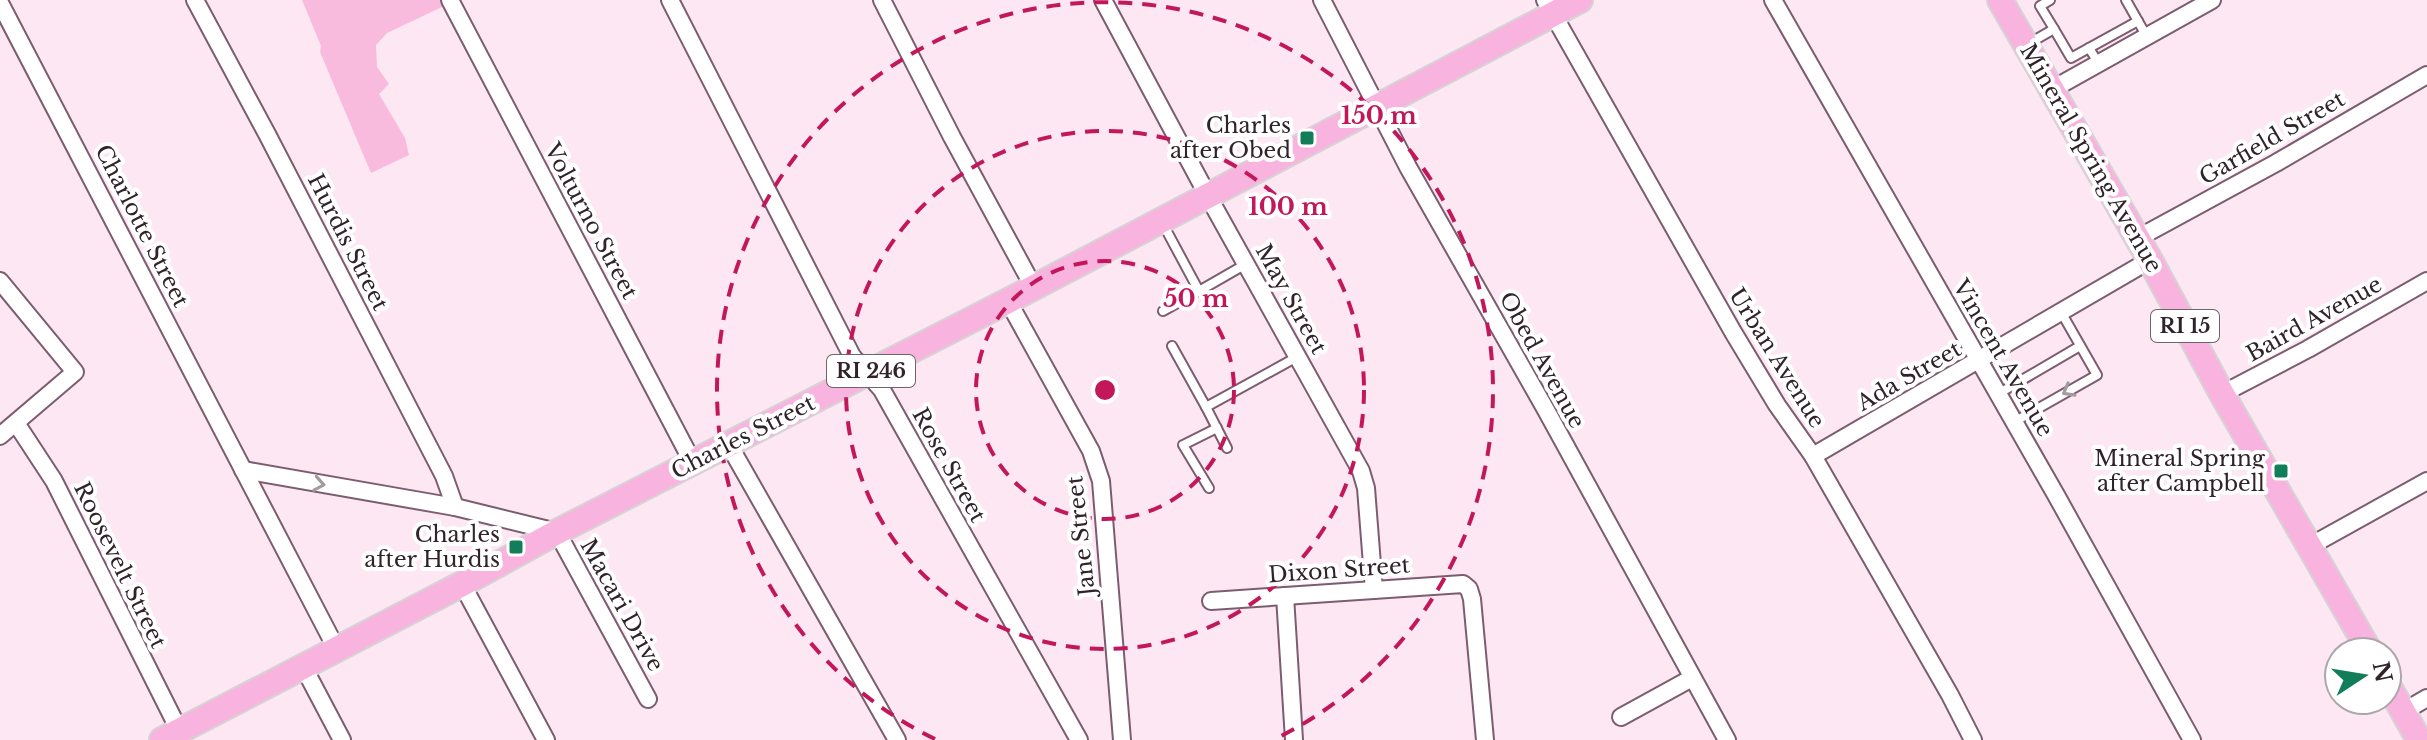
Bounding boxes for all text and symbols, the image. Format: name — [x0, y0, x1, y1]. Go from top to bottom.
street label: Mineral Spring Avenue — [2014, 39, 2168, 277]
street label: Garfield Street — [2195, 85, 2350, 191]
text: 150 m — [1341, 101, 1417, 130]
place label: Charles after Obed — [1170, 112, 1291, 164]
marker: Charles after Obed — [1298, 129, 1316, 147]
street label: Volturno Street — [538, 138, 644, 304]
street label: Charlotte Street — [89, 140, 195, 312]
street label: Hurdis Street — [302, 169, 394, 315]
text: 100 m — [1248, 192, 1328, 221]
street label: May Street — [1250, 239, 1333, 359]
street label: Baird Avenue — [2241, 271, 2387, 367]
street label: Vincent Avenue — [1947, 274, 2059, 441]
street label: Urban Avenue — [1723, 283, 1831, 433]
text: 50 m — [1163, 284, 1229, 313]
street label: Obed Avenue — [1493, 287, 1591, 433]
road number: RI 15 — [2151, 310, 2219, 342]
street label: Ada Street — [1851, 335, 1967, 417]
road number: RI 246 — [827, 355, 915, 387]
centre of rings — [1091, 376, 1119, 404]
one-way arrow — [2062, 382, 2077, 397]
street label: Charles Street — [667, 389, 820, 485]
street label: Rose Street — [907, 403, 992, 527]
place label: Mineral Spring after Campbell — [2094, 445, 2266, 497]
marker: Mineral Spring after Campbell — [2272, 462, 2290, 480]
one-way arrow — [313, 474, 326, 491]
street label: Jane Street — [1061, 474, 1101, 600]
street label: Roosevelt Street — [68, 477, 172, 653]
place label: Charles after Hurdis — [364, 521, 500, 573]
street label: Macari Drive — [574, 534, 670, 676]
marker: Charles after Hurdis — [507, 538, 525, 556]
street label: Dixon Street — [1267, 552, 1411, 588]
north arrow — [2323, 636, 2403, 716]
text: N — [2367, 659, 2397, 685]

